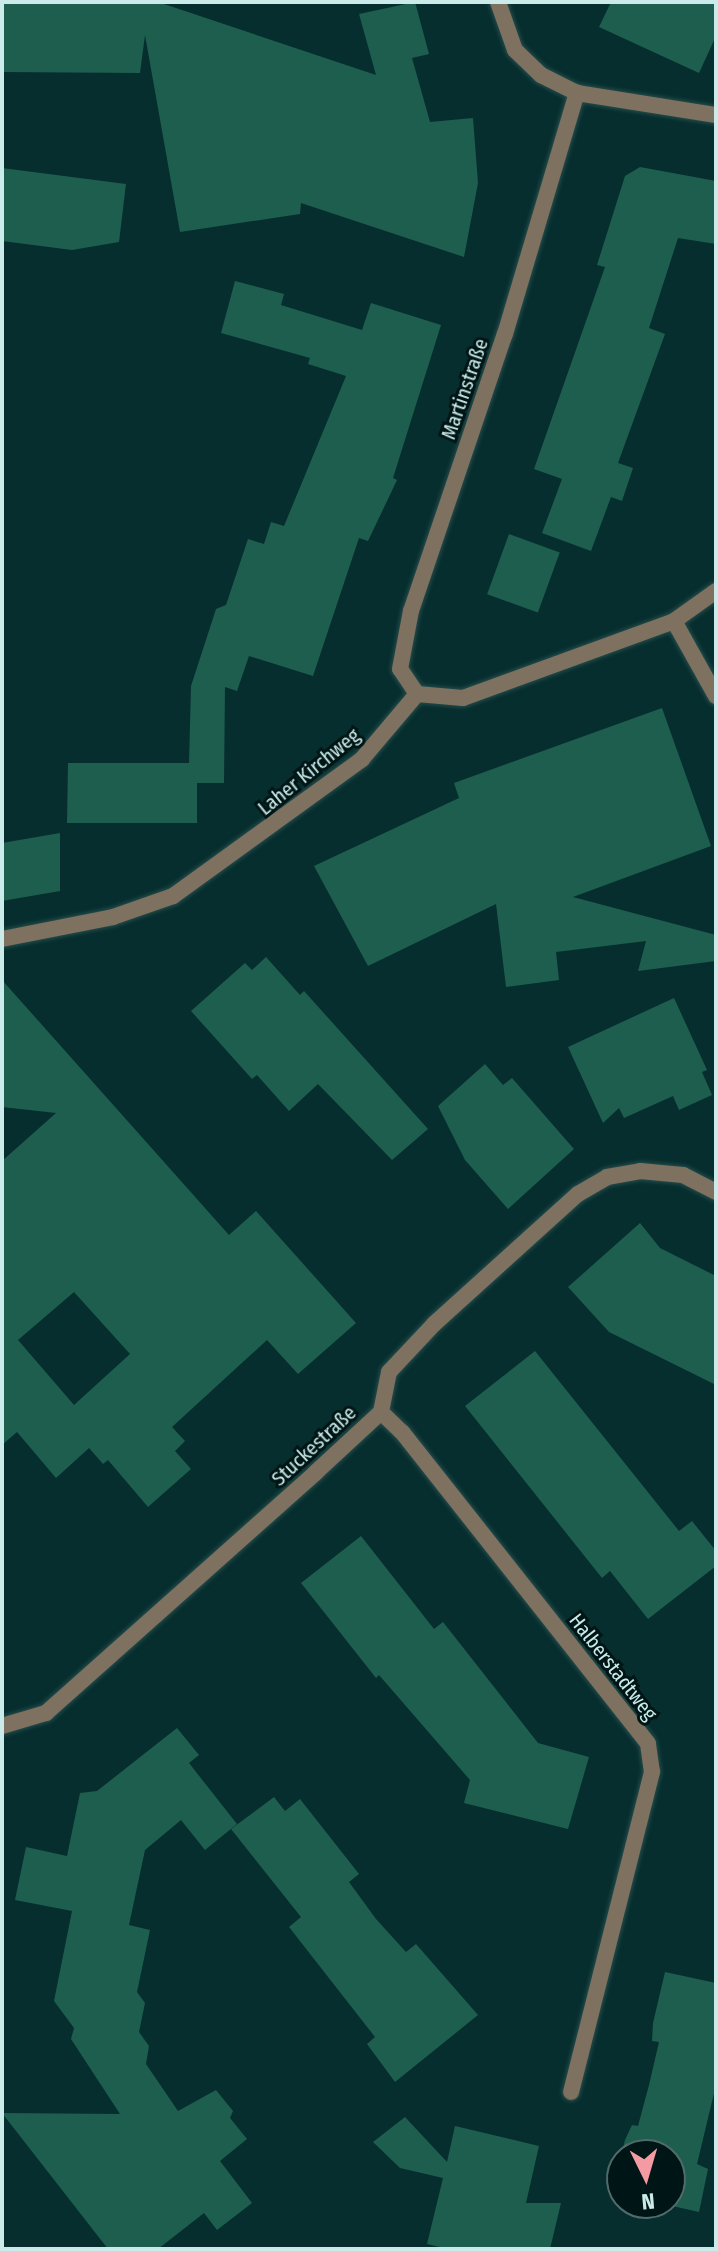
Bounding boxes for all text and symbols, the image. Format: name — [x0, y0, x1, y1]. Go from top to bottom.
street label: Martinstraße — [437, 335, 493, 443]
street label: Laher Kirchweg — [253, 724, 365, 820]
street label: Stuckestraße — [267, 1401, 361, 1491]
street label: Halberstadtweg — [564, 1609, 662, 1725]
north arrow — [606, 2139, 686, 2219]
text: N — [640, 2187, 656, 2215]

